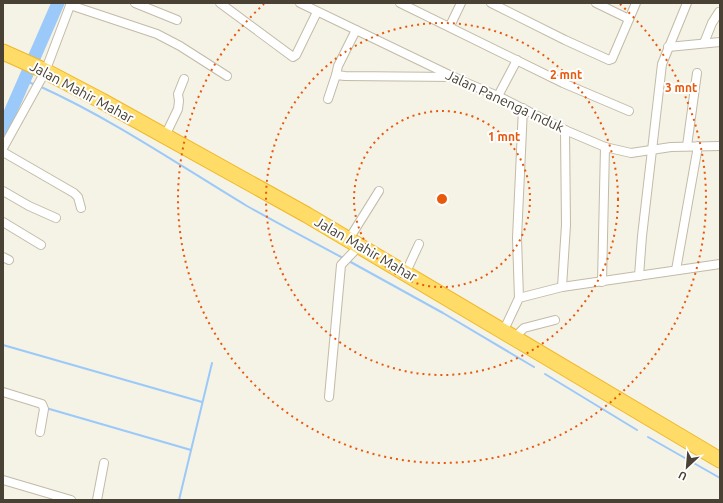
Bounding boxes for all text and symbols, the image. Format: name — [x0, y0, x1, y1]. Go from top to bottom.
street label: Jalan Mahir Mahar — [27, 58, 137, 126]
street label: Jalan Panenga Induk — [443, 67, 567, 135]
text: 2 mnt — [550, 68, 582, 81]
text: 3 mnt — [665, 81, 697, 94]
text: 1 mnt — [488, 130, 520, 143]
centre of rings — [435, 192, 449, 206]
street label: Jalan Mahir Mahar — [312, 213, 421, 285]
north arrow — [667, 447, 707, 487]
text: U — [677, 469, 689, 483]

